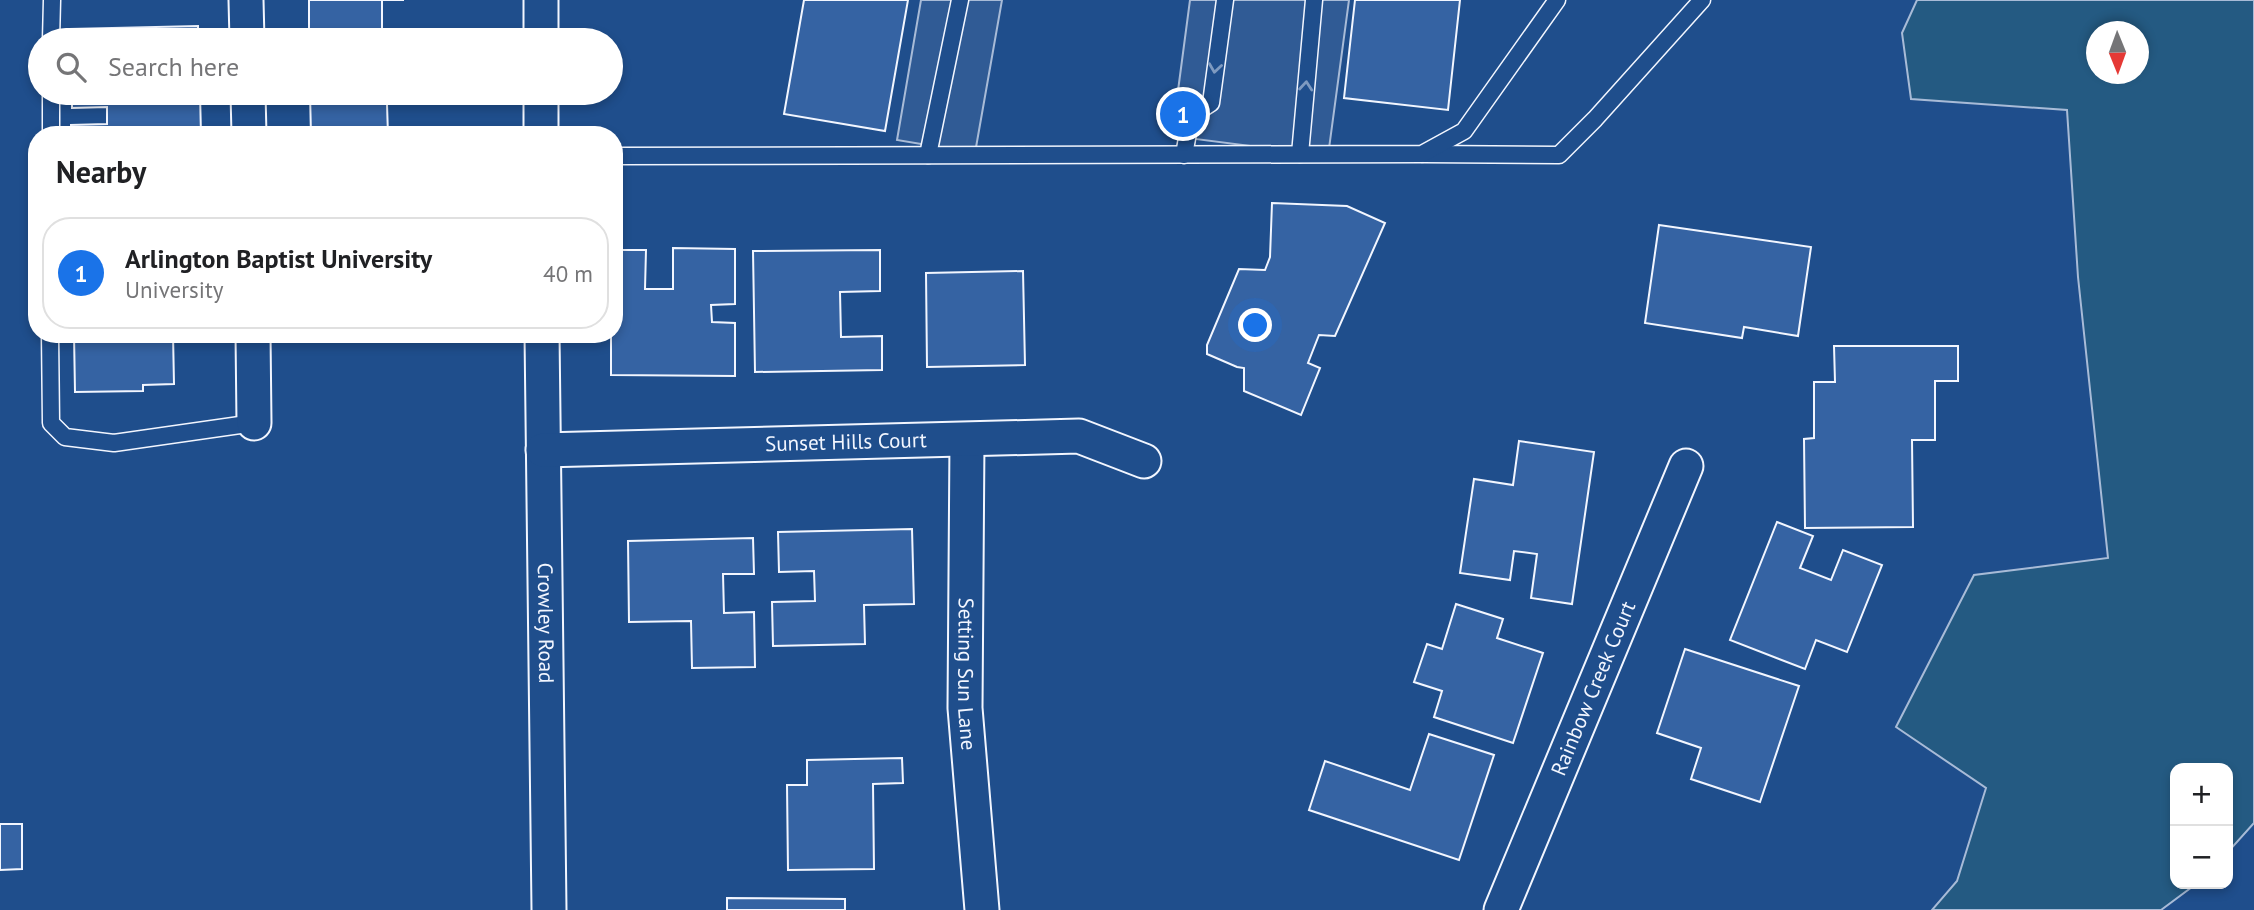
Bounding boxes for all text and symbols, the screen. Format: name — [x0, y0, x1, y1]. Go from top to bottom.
north arrow — [2086, 21, 2149, 84]
search box — [28, 28, 623, 105]
icon: search — [52, 48, 90, 86]
text: Search here — [108, 50, 239, 83]
one-way arrow — [1208, 62, 1223, 73]
one-way arrow — [1298, 81, 1313, 92]
pin: 1 — [1160, 88, 1206, 140]
text: Nearby — [56, 152, 146, 191]
text: Arlington Baptist University — [125, 242, 432, 275]
text: 1 — [74, 259, 88, 288]
text: 40 m — [543, 259, 593, 288]
text: University — [125, 275, 223, 304]
your location — [1238, 308, 1272, 342]
street label: Sunset Hills Court — [765, 426, 927, 457]
street label: Crowley Road — [532, 562, 560, 684]
street label: Rainbow Creek Court — [1545, 597, 1641, 780]
street label: Setting Sun Lane — [952, 598, 983, 751]
map controls — [2170, 763, 2233, 889]
button: + — [2170, 763, 2233, 826]
button: − — [2170, 826, 2233, 889]

